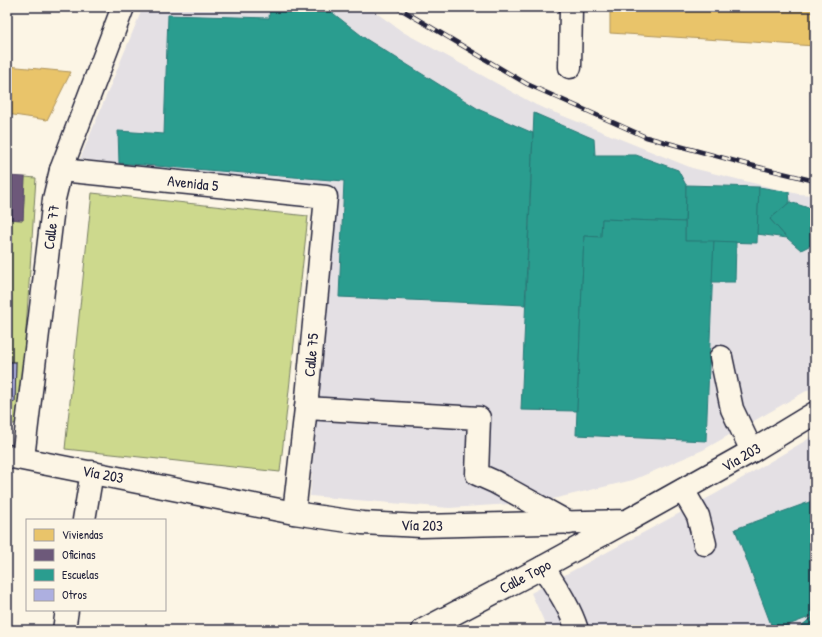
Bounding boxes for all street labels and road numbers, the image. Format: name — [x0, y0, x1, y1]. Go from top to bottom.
street label: Avenida 5 — [167, 170, 220, 196]
street label: Calle 77 — [38, 203, 64, 251]
street label: Calle 75 — [299, 332, 323, 378]
street label: Vía 203 — [718, 437, 764, 476]
street label: Vía 203 — [81, 460, 126, 488]
street label: Vía 203 — [401, 514, 443, 536]
street label: Calle Topo — [496, 554, 554, 598]

